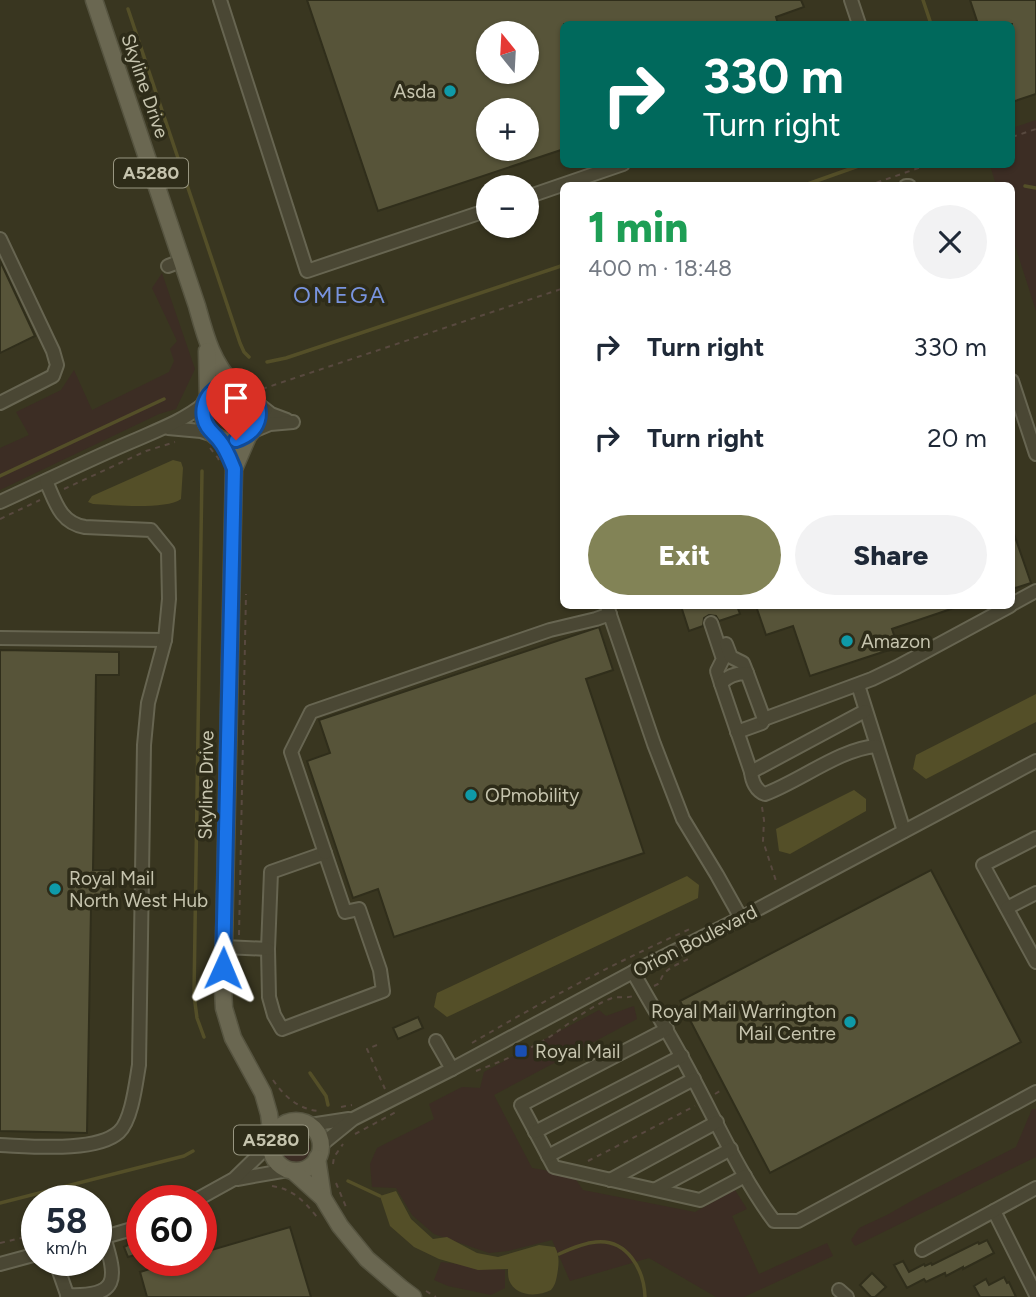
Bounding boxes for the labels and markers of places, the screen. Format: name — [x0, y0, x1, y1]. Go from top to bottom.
place label: Asda — [393, 80, 436, 103]
marker: Asda — [442, 83, 458, 99]
pin — [206, 368, 266, 440]
place label: Amazon — [861, 630, 931, 653]
marker: Amazon — [839, 633, 855, 649]
place label: OPmobility — [485, 784, 579, 807]
marker: OPmobility — [463, 787, 479, 803]
place label: Royal Mail North West Hub — [69, 867, 208, 912]
marker: Royal Mail North West Hub — [47, 881, 63, 897]
place label: Royal Mail Warrington Mail Centre — [651, 1000, 836, 1045]
marker: Royal Mail Warrington Mail Centre — [842, 1014, 858, 1030]
place label: Royal Mail — [535, 1040, 620, 1063]
marker: Royal Mail — [513, 1043, 529, 1059]

